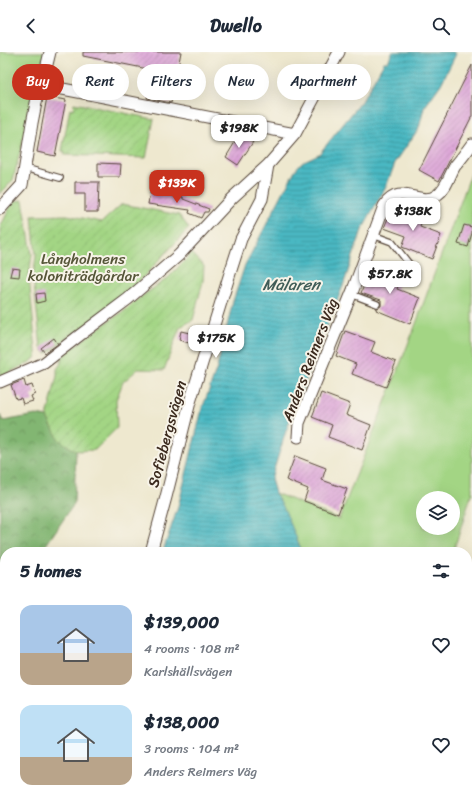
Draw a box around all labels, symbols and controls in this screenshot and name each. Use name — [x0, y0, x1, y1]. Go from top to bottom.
text: Dwello — [210, 10, 262, 42]
icon: back — [20, 15, 42, 37]
icon: search — [430, 15, 452, 37]
chip: Buy — [12, 64, 64, 100]
chip: Rent — [72, 64, 129, 100]
chip: Filters — [137, 64, 206, 100]
chip: New — [214, 64, 269, 100]
chip: Apartment — [277, 64, 371, 100]
pin: $198K — [211, 115, 267, 149]
text: $198K — [220, 116, 258, 139]
pin: $139K — [149, 170, 205, 204]
text: $139K — [158, 171, 196, 194]
pin: $138K — [385, 198, 441, 232]
text: $138K — [394, 199, 432, 222]
park label: Långholmens koloniträdgårdar — [28, 246, 139, 289]
pin: $57.8K — [357, 261, 423, 295]
text: $57.8K — [368, 262, 412, 285]
water label: Mälaren — [262, 270, 322, 299]
street label: Anders Reimers Väg — [274, 294, 346, 427]
pin: $175K — [188, 325, 244, 359]
text: $175K — [197, 326, 235, 349]
street label: Sofiebergsvägen — [140, 378, 194, 490]
map controls — [416, 491, 460, 535]
button: layers — [416, 491, 460, 535]
text: 5 homes — [20, 556, 81, 586]
icon: filters — [430, 560, 452, 582]
text: $139,000 — [144, 607, 219, 637]
icon: home — [52, 621, 100, 669]
icon: heart — [430, 634, 452, 656]
text: 4 rooms · 108 m² — [144, 637, 240, 660]
text: Karlshällsvägen — [144, 660, 232, 683]
text: $138,000 — [144, 707, 219, 737]
icon: home — [52, 721, 100, 769]
icon: heart — [430, 734, 452, 756]
text: 3 rooms · 104 m² — [144, 737, 239, 760]
text: Anders Reimers Väg — [144, 760, 257, 783]

